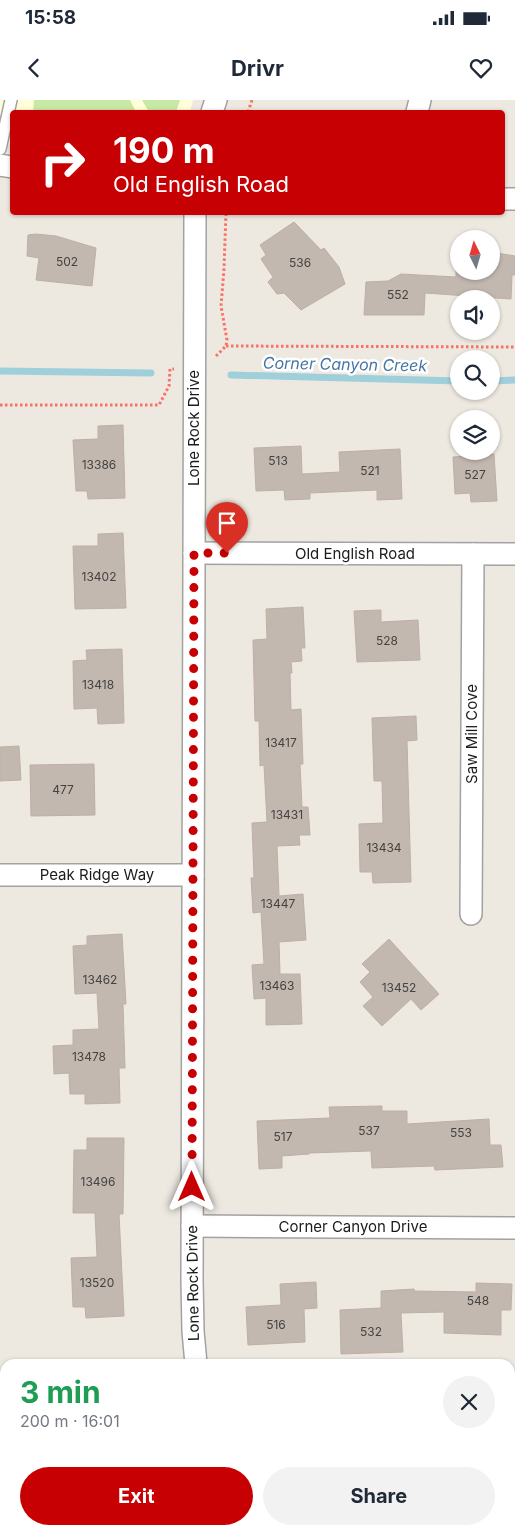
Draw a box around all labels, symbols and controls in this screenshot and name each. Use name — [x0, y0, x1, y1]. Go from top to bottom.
text: 15:58 — [25, 6, 76, 29]
icon: back — [20, 54, 48, 82]
icon: heart — [467, 54, 495, 82]
text: Drivr — [231, 55, 284, 81]
text: 190 m — [113, 129, 215, 171]
icon: right — [30, 130, 95, 195]
text: Old English Road — [113, 171, 289, 197]
north arrow — [450, 230, 500, 280]
map controls — [450, 230, 500, 460]
house number: 502 — [56, 254, 78, 269]
house number: 536 — [289, 255, 311, 270]
house number: 552 — [387, 287, 409, 302]
button: sound — [450, 290, 500, 340]
button: search — [450, 350, 500, 400]
water label: Corner Canyon Creek — [263, 353, 428, 375]
street label: Lone Rock Drive — [184, 370, 203, 486]
button: layers — [450, 410, 500, 460]
house number: 513 — [268, 453, 288, 468]
house number: 13386 — [82, 457, 116, 472]
house number: 521 — [360, 463, 380, 478]
house number: 527 — [464, 467, 486, 482]
pin — [206, 502, 248, 553]
icon: arrive — [213, 509, 241, 537]
street label: Old English Road — [295, 544, 415, 563]
house number: 13402 — [82, 569, 116, 584]
house number: 528 — [376, 633, 398, 648]
house number: 13418 — [82, 677, 114, 692]
street label: Saw Mill Cove — [462, 684, 481, 784]
house number: 13417 — [265, 735, 297, 750]
house number: 477 — [52, 782, 74, 797]
house number: 13431 — [271, 807, 303, 822]
house number: 13434 — [366, 840, 402, 855]
street label: Peak Ridge Way — [40, 865, 155, 884]
house number: 13447 — [261, 896, 296, 911]
house number: 13462 — [83, 972, 117, 987]
house number: 13463 — [260, 978, 294, 993]
house number: 13452 — [382, 980, 416, 995]
house number: 13478 — [72, 1049, 106, 1064]
house number: 537 — [358, 1123, 380, 1138]
house number: 553 — [450, 1125, 472, 1140]
house number: 517 — [274, 1129, 293, 1144]
position arrow — [165, 1160, 217, 1212]
house number: 13496 — [81, 1174, 115, 1189]
street label: Corner Canyon Drive — [279, 1217, 427, 1236]
street label: Lone Rock Drive — [182, 1225, 203, 1341]
house number: 13520 — [80, 1275, 114, 1290]
house number: 548 — [467, 1293, 489, 1308]
house number: 516 — [266, 1317, 286, 1332]
house number: 532 — [360, 1324, 382, 1339]
text: 3 min — [20, 1374, 101, 1410]
button: close — [443, 1376, 495, 1428]
text: 200 m · 16:01 — [20, 1411, 120, 1431]
button: Exit — [20, 1467, 253, 1525]
button: Share — [263, 1467, 495, 1525]

